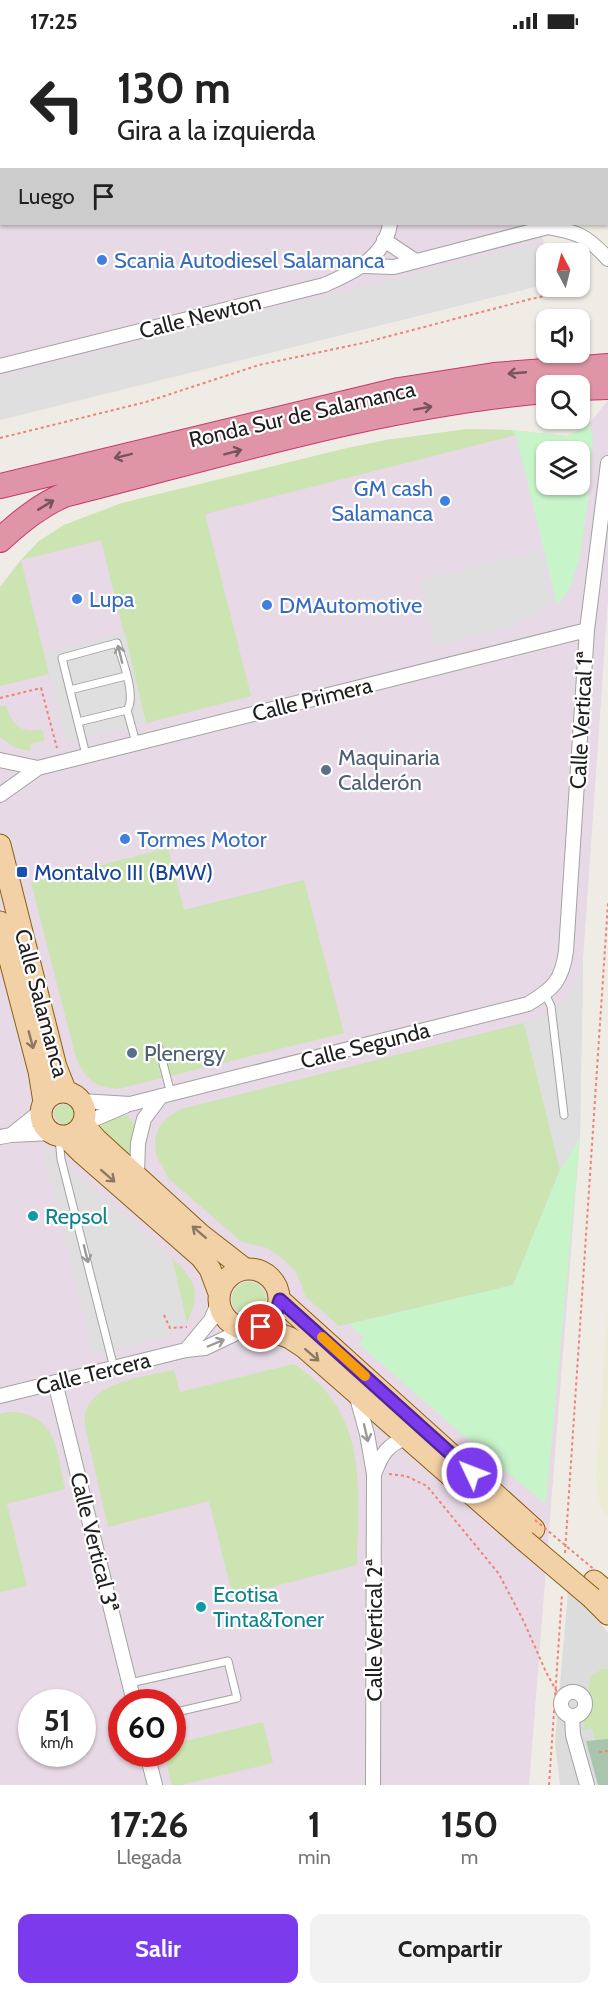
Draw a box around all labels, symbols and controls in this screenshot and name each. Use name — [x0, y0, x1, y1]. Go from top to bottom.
text: 17:25 — [30, 8, 78, 35]
text: 130 m — [117, 62, 231, 114]
icon: left — [18, 66, 96, 144]
text: Gira a la izquierda — [117, 114, 316, 147]
icon: arrive — [87, 180, 120, 213]
text: Luego — [18, 183, 75, 210]
north arrow — [536, 243, 590, 297]
map controls — [536, 243, 590, 495]
place label: Scania Autodiesel Salamanca — [114, 247, 385, 274]
marker: Scania Autodiesel Salamanca — [95, 253, 109, 267]
street label: Calle Newton — [136, 288, 264, 345]
button: sound — [536, 309, 590, 363]
one-way arrow — [507, 368, 527, 379]
street label: Ronda Sur de Salamanca — [186, 375, 418, 454]
button: search — [536, 375, 590, 429]
one-way arrow — [413, 402, 432, 413]
button: layers — [536, 441, 590, 495]
one-way arrow — [223, 446, 242, 457]
one-way arrow — [114, 451, 133, 463]
place label: GM cash Salamanca — [331, 475, 433, 527]
marker: GM cash Salamanca — [438, 494, 452, 508]
one-way arrow — [37, 498, 54, 510]
place label: Lupa — [89, 586, 135, 613]
marker: Lupa — [70, 592, 84, 606]
place label: DMAutomotive — [279, 592, 422, 619]
marker: DMAutomotive — [260, 598, 274, 612]
one-way arrow — [114, 645, 126, 664]
street label: Calle Vertical 1ª — [564, 650, 599, 790]
street label: Calle Primera — [249, 671, 375, 727]
place label: Maquinaria Calderón — [338, 744, 440, 796]
marker: Maquinaria Calderón — [319, 763, 333, 777]
place label: Tormes Motor — [137, 826, 267, 853]
marker: Tormes Motor — [118, 832, 132, 846]
place label: Montalvo III (BMW) — [34, 859, 213, 886]
marker: Montalvo III (BMW) — [15, 865, 29, 879]
street label: Calle Salamanca — [9, 926, 74, 1081]
street label: Calle Segunda — [298, 1016, 433, 1075]
one-way arrow — [25, 1030, 37, 1049]
place label: Plenergy — [144, 1040, 225, 1067]
marker: Plenergy — [125, 1046, 139, 1060]
one-way arrow — [100, 1169, 115, 1183]
place label: Repsol — [45, 1203, 109, 1230]
marker: Repsol — [26, 1209, 40, 1223]
one-way arrow — [192, 1225, 207, 1239]
one-way arrow — [81, 1244, 93, 1263]
pin — [235, 1301, 286, 1352]
icon: arrive — [244, 1310, 277, 1343]
one-way arrow — [207, 1337, 225, 1348]
street label: Calle Tercera — [33, 1346, 154, 1401]
one-way arrow — [304, 1348, 320, 1361]
one-way arrow — [361, 1423, 373, 1442]
position arrow — [440, 1441, 504, 1505]
street label: Calle Vertical 3ª — [64, 1469, 125, 1615]
street label: Calle Vertical 2ª — [361, 1559, 388, 1701]
place label: Ecotisa Tinta&Toner — [213, 1581, 324, 1633]
marker: Ecotisa Tinta&Toner — [194, 1600, 208, 1614]
speed limit sign: 60 — [108, 1689, 186, 1767]
text: 51 — [43, 1702, 71, 1739]
text: km/h — [41, 1734, 73, 1752]
text: 17:26 — [110, 1802, 188, 1846]
text: 1 — [308, 1802, 321, 1846]
text: 150 — [440, 1802, 498, 1846]
text: Llegada — [116, 1845, 182, 1869]
text: min — [298, 1845, 331, 1869]
text: m — [461, 1845, 478, 1869]
button: Salir — [18, 1914, 298, 1983]
button: Compartir — [310, 1914, 590, 1983]

